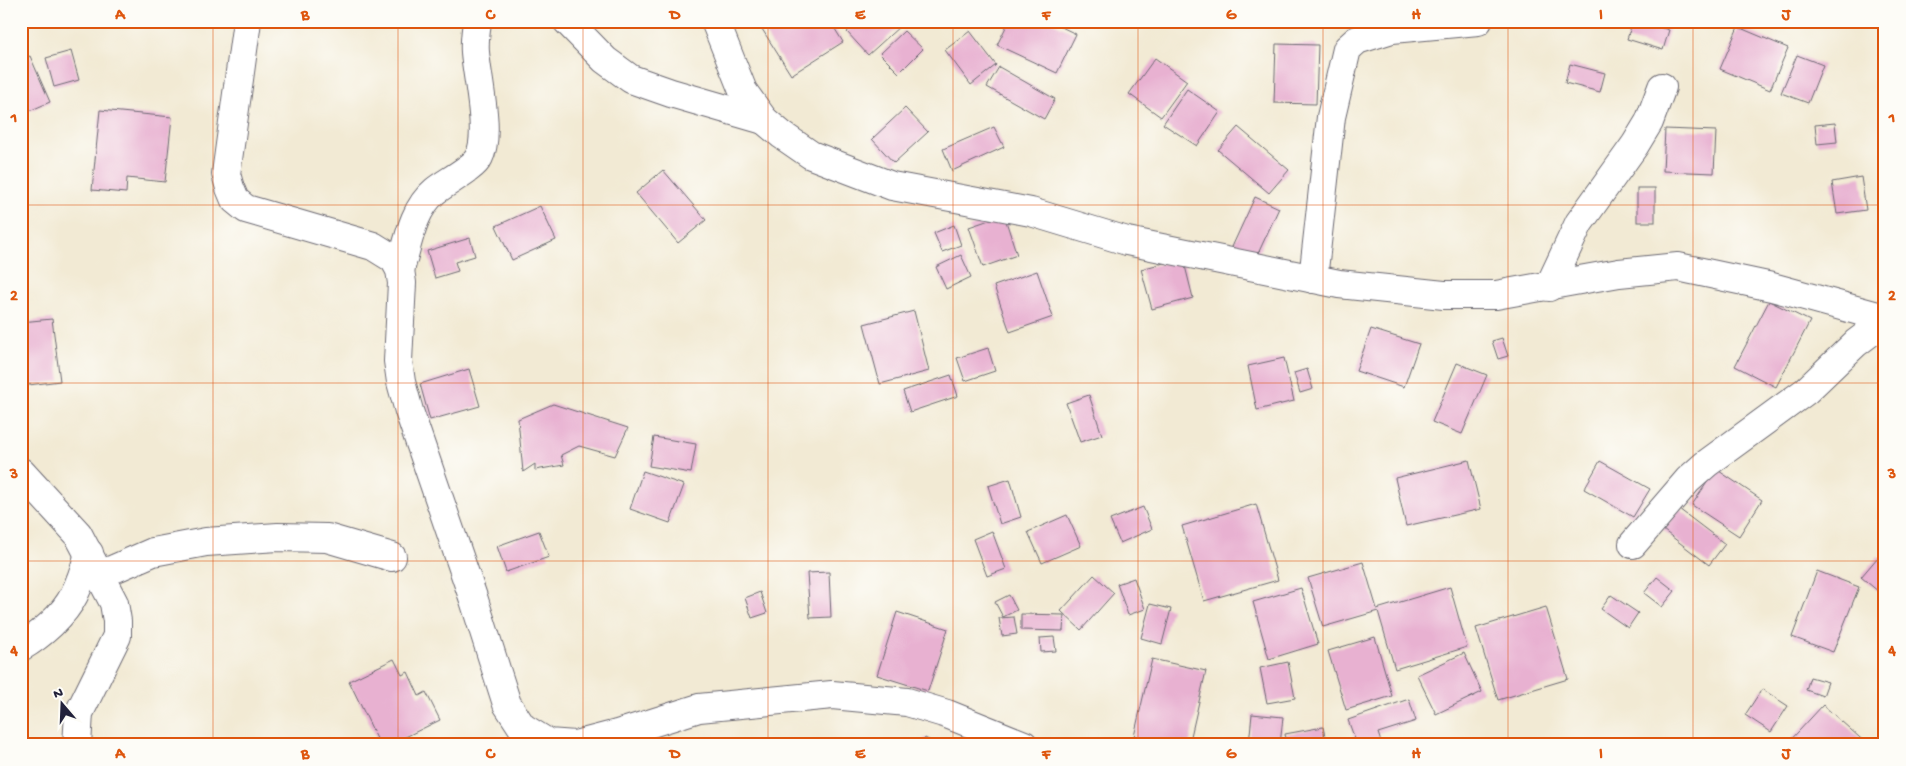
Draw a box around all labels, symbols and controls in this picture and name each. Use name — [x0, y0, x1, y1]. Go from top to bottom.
text: A — [114, 7, 126, 26]
text: B — [300, 7, 310, 26]
text: C — [485, 7, 496, 26]
text: D — [668, 7, 681, 26]
text: E — [855, 7, 866, 26]
text: F — [1041, 7, 1052, 26]
text: G — [1226, 7, 1237, 26]
text: H — [1411, 7, 1421, 26]
text: I — [1599, 7, 1603, 26]
text: J — [1781, 7, 1792, 26]
text: 1 — [10, 110, 17, 129]
text: 1 — [1888, 110, 1895, 129]
text: 2 — [10, 288, 18, 307]
text: 2 — [1888, 288, 1896, 307]
text: 3 — [9, 466, 18, 485]
text: 3 — [1887, 466, 1896, 485]
text: 4 — [9, 643, 18, 662]
text: 4 — [1887, 643, 1896, 662]
north arrow — [38, 678, 88, 728]
text: N — [51, 685, 66, 704]
text: A — [114, 746, 126, 765]
text: B — [300, 746, 310, 765]
text: C — [485, 746, 496, 765]
text: D — [668, 746, 681, 765]
text: E — [855, 746, 866, 765]
text: F — [1041, 746, 1052, 765]
text: G — [1226, 746, 1237, 765]
text: H — [1411, 746, 1421, 765]
text: I — [1599, 746, 1603, 765]
text: J — [1781, 746, 1792, 765]

